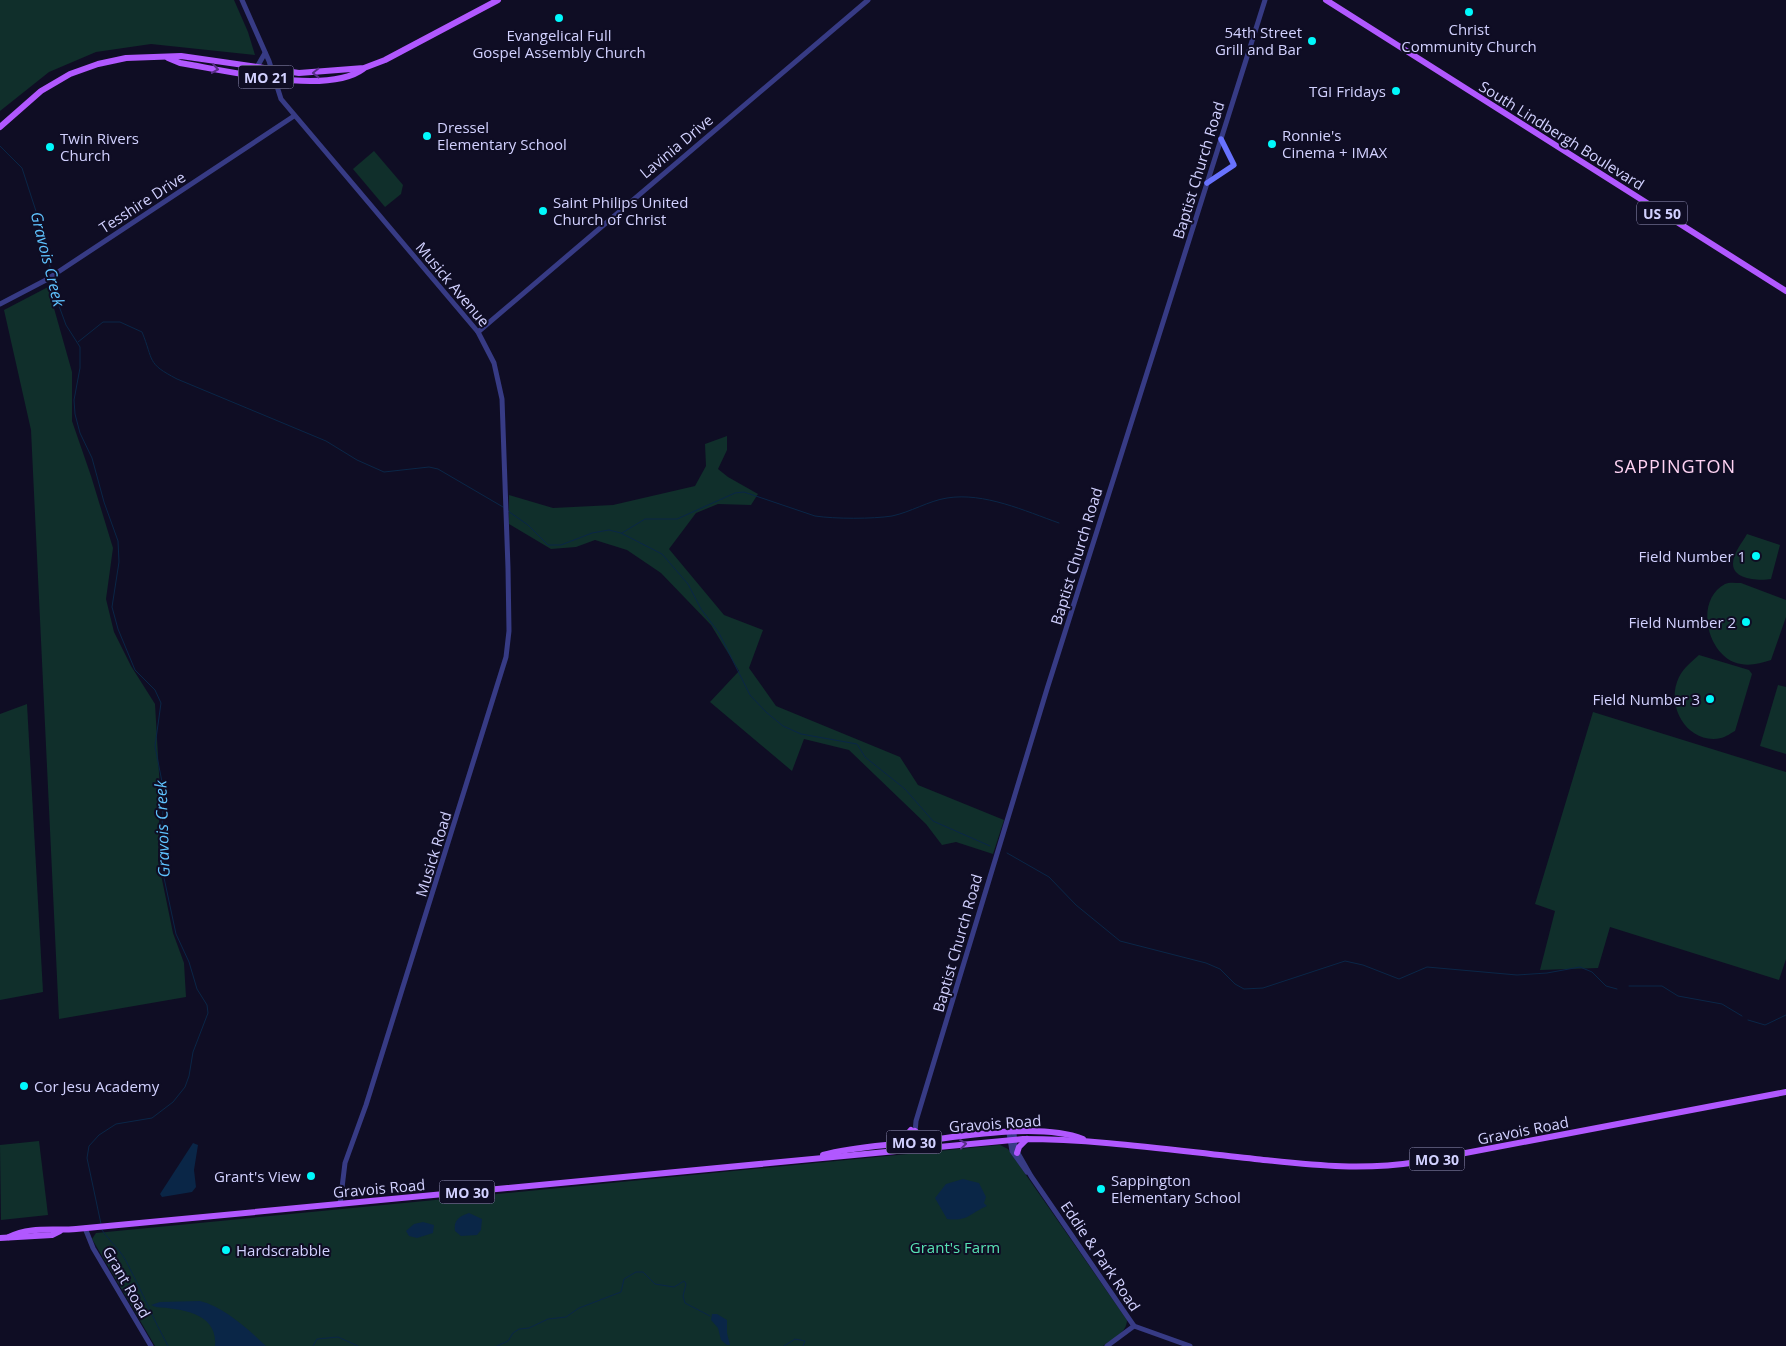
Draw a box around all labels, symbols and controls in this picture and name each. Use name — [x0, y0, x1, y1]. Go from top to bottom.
marker: Christ Community Church — [1463, 6, 1475, 18]
marker: Evangelical Full Gospel Assembly Church — [553, 12, 565, 24]
place label: Christ Community Church — [1401, 19, 1537, 56]
place label: 54th Street Grill and Bar — [1215, 22, 1302, 59]
place label: Evangelical Full Gospel Assembly Church — [472, 25, 646, 62]
marker: 54th Street Grill and Bar — [1306, 35, 1318, 47]
one-way arrow — [210, 63, 219, 73]
road number: MO 21 — [238, 66, 294, 88]
one-way arrow — [311, 68, 319, 78]
street label: South Lindbergh Boulevard — [1476, 76, 1648, 194]
place label: TGI Fridays — [1309, 81, 1386, 101]
marker: TGI Fridays — [1390, 85, 1402, 97]
street label: Baptist Church Road — [1168, 99, 1228, 241]
street label: Lavinia Drive — [635, 110, 717, 182]
place label: Dressel Elementary School — [437, 117, 567, 154]
place label: Ronnie's Cinema + IMAX — [1282, 125, 1388, 162]
place label: Twin Rivers Church — [60, 128, 139, 165]
marker: Dressel Elementary School — [421, 130, 433, 142]
marker: Ronnie's Cinema + IMAX — [1266, 138, 1278, 150]
marker: Twin Rivers Church — [44, 141, 56, 153]
street label: Tesshire Drive — [95, 167, 189, 237]
place label: Saint Philips United Church of Christ — [553, 192, 688, 229]
road number: US 50 — [1637, 202, 1687, 224]
marker: Saint Philips United Church of Christ — [537, 205, 549, 217]
water label: Gravois Creek — [26, 209, 71, 310]
street label: Musick Avenue — [412, 237, 494, 331]
district label: SAPPINGTON — [1614, 454, 1736, 478]
street label: Baptist Church Road — [1046, 485, 1106, 627]
place label: Field Number 1 — [1639, 546, 1746, 566]
marker: Field Number 1 — [1750, 550, 1762, 562]
place label: Field Number 2 — [1629, 612, 1736, 632]
marker: Field Number 2 — [1740, 616, 1752, 628]
place label: Field Number 3 — [1593, 689, 1700, 709]
marker: Field Number 3 — [1704, 693, 1716, 705]
water label: Gravois Creek — [149, 779, 175, 878]
street label: Musick Road — [411, 809, 455, 899]
street label: Baptist Church Road — [928, 872, 986, 1014]
place label: Cor Jesu Academy — [34, 1076, 160, 1096]
marker: Cor Jesu Academy — [18, 1080, 30, 1092]
street label: Gravois Road — [948, 1110, 1042, 1136]
street label: Gravois Road — [1476, 1111, 1570, 1149]
road number: MO 30 — [886, 1130, 942, 1154]
one-way arrow — [959, 1139, 967, 1150]
road number: MO 30 — [1410, 1148, 1464, 1170]
place label: Grant's View — [214, 1166, 301, 1186]
marker: Grant's View — [305, 1170, 317, 1182]
place label: Sappington Elementary School — [1111, 1170, 1241, 1207]
street label: Gravois Road — [332, 1174, 426, 1202]
road number: MO 30 — [440, 1180, 494, 1204]
marker: Sappington Elementary School — [1095, 1183, 1107, 1195]
street label: Eddie & Park Road — [1057, 1197, 1145, 1315]
park label: Grant's Farm — [910, 1237, 1000, 1257]
place label: Hardscrabble — [236, 1240, 330, 1260]
street label: Grant Road — [98, 1243, 156, 1321]
marker: Hardscrabble — [220, 1244, 232, 1256]

